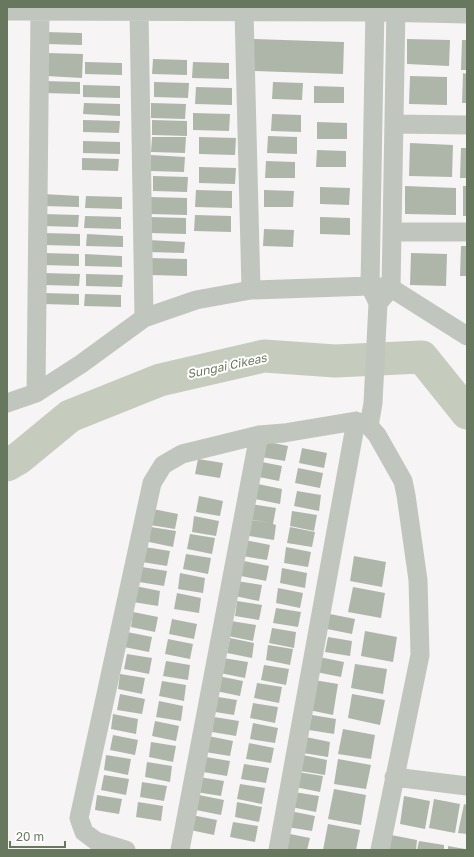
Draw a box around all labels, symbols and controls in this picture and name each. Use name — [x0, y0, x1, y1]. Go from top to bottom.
water label: Sungai Cikeas — [186, 350, 269, 381]
scale bar — [10, 823, 65, 849]
text: 20 m — [16, 829, 44, 844]

